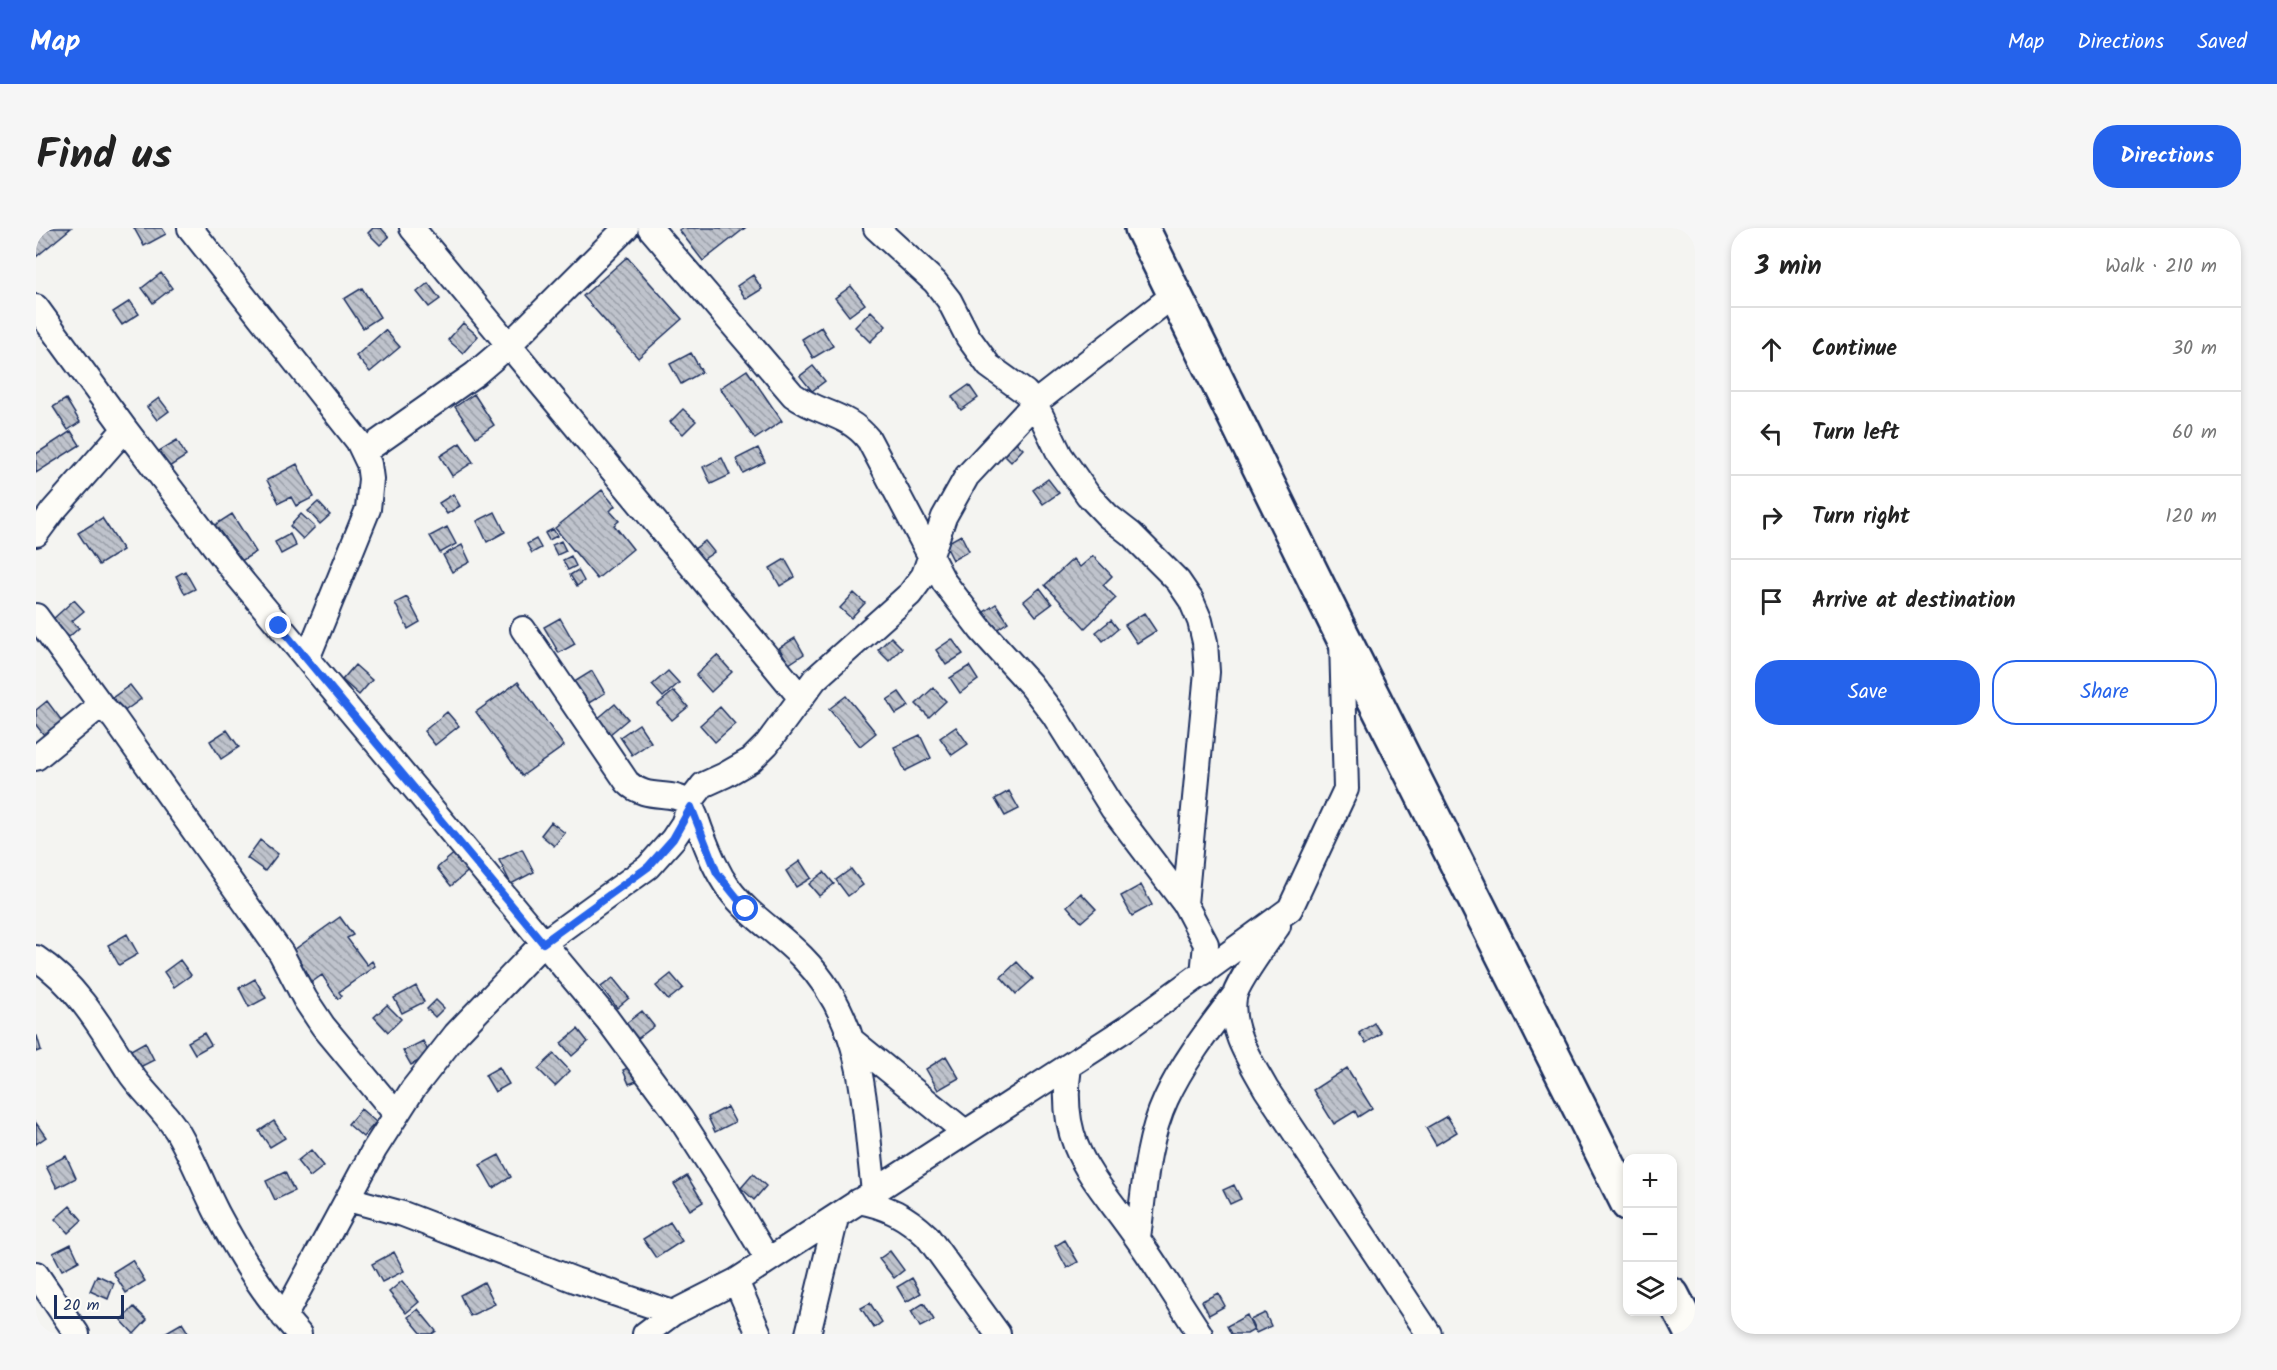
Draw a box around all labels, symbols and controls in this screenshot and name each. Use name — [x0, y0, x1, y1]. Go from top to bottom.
text: Map — [30, 20, 81, 65]
text: Map — [2008, 26, 2044, 59]
text: Directions — [2077, 26, 2164, 59]
text: Saved — [2197, 26, 2247, 59]
text: Find us — [36, 123, 172, 190]
button: Directions — [2093, 125, 2241, 188]
text: 3 min — [1755, 246, 1822, 288]
text: Walk · 210 m — [2105, 251, 2217, 283]
text: Continue — [1812, 332, 1897, 367]
icon: ahead — [1755, 333, 1788, 366]
text: 30 m — [2172, 333, 2217, 365]
text: Turn left — [1812, 416, 1899, 451]
icon: left — [1755, 417, 1788, 450]
text: 60 m — [2172, 417, 2217, 449]
text: Turn right — [1812, 500, 1910, 535]
icon: right — [1755, 501, 1788, 534]
text: 120 m — [2165, 501, 2217, 533]
text: Arrive at destination — [1812, 584, 2015, 619]
icon: arrive — [1755, 585, 1788, 618]
route end — [265, 612, 291, 638]
button: Save — [1755, 660, 1980, 725]
button: Share — [1992, 660, 2217, 725]
route start — [732, 895, 758, 921]
map controls — [1623, 1154, 1677, 1316]
button: + — [1623, 1154, 1677, 1208]
button: − — [1623, 1208, 1677, 1262]
button: layers — [1623, 1262, 1677, 1316]
scale bar — [54, 1292, 124, 1320]
text: 20 m — [63, 1293, 99, 1318]

